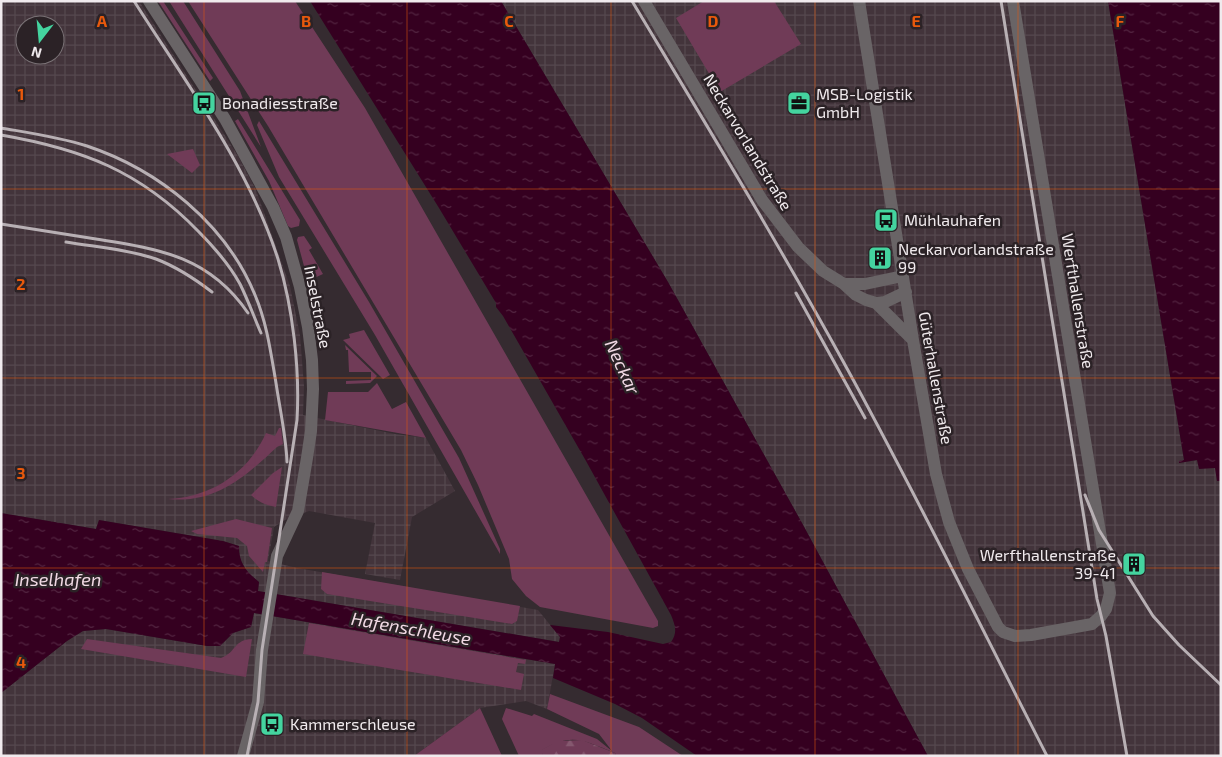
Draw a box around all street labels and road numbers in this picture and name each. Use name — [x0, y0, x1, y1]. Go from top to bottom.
street label: Neckarvorlandstraße — [700, 70, 797, 213]
street label: Werfthallenstraße — [1058, 232, 1099, 370]
street label: Inselstraße — [301, 264, 336, 350]
street label: Güterhallenstraße — [915, 310, 958, 446]

